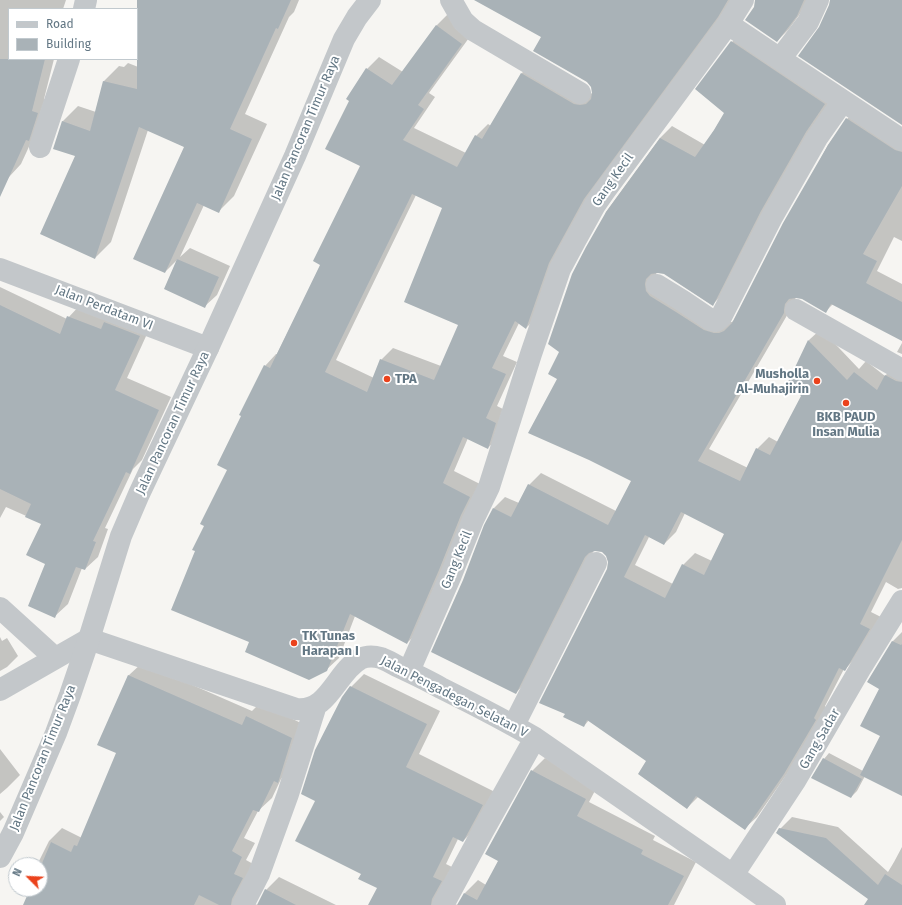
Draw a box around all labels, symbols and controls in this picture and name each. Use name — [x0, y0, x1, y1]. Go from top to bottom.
legend — [8, 8, 138, 60]
text: Road — [46, 17, 74, 31]
text: Building — [46, 37, 91, 51]
street label: Jalan Pancoran Timur Raya — [268, 53, 344, 203]
street label: Gang Kecil — [589, 150, 637, 210]
street label: Jalan Perdatam VI — [53, 282, 155, 334]
street label: Jalan Pancoran Timur Raya — [133, 349, 213, 497]
place label: Musholla Al-Muhajirin — [736, 366, 809, 397]
place label: TPA — [395, 371, 417, 387]
marker: TPA — [382, 374, 392, 384]
marker: Musholla Al-Muhajirin — [812, 376, 822, 386]
marker: BKB PAUD Insan Mulia — [841, 398, 851, 408]
place label: BKB PAUD Insan Mulia — [812, 409, 880, 440]
street label: Gang Kecil — [438, 529, 476, 591]
place label: TK Tunas Harapan I — [302, 628, 359, 659]
marker: TK Tunas Harapan I — [289, 638, 299, 648]
street label: Jalan Pengadegan Selatan V — [378, 653, 530, 741]
street label: Jalan Pancoran Timur Raya — [7, 683, 79, 833]
street label: Gang Sadar — [796, 706, 844, 772]
north arrow — [8, 857, 48, 897]
text: N — [10, 866, 25, 878]

